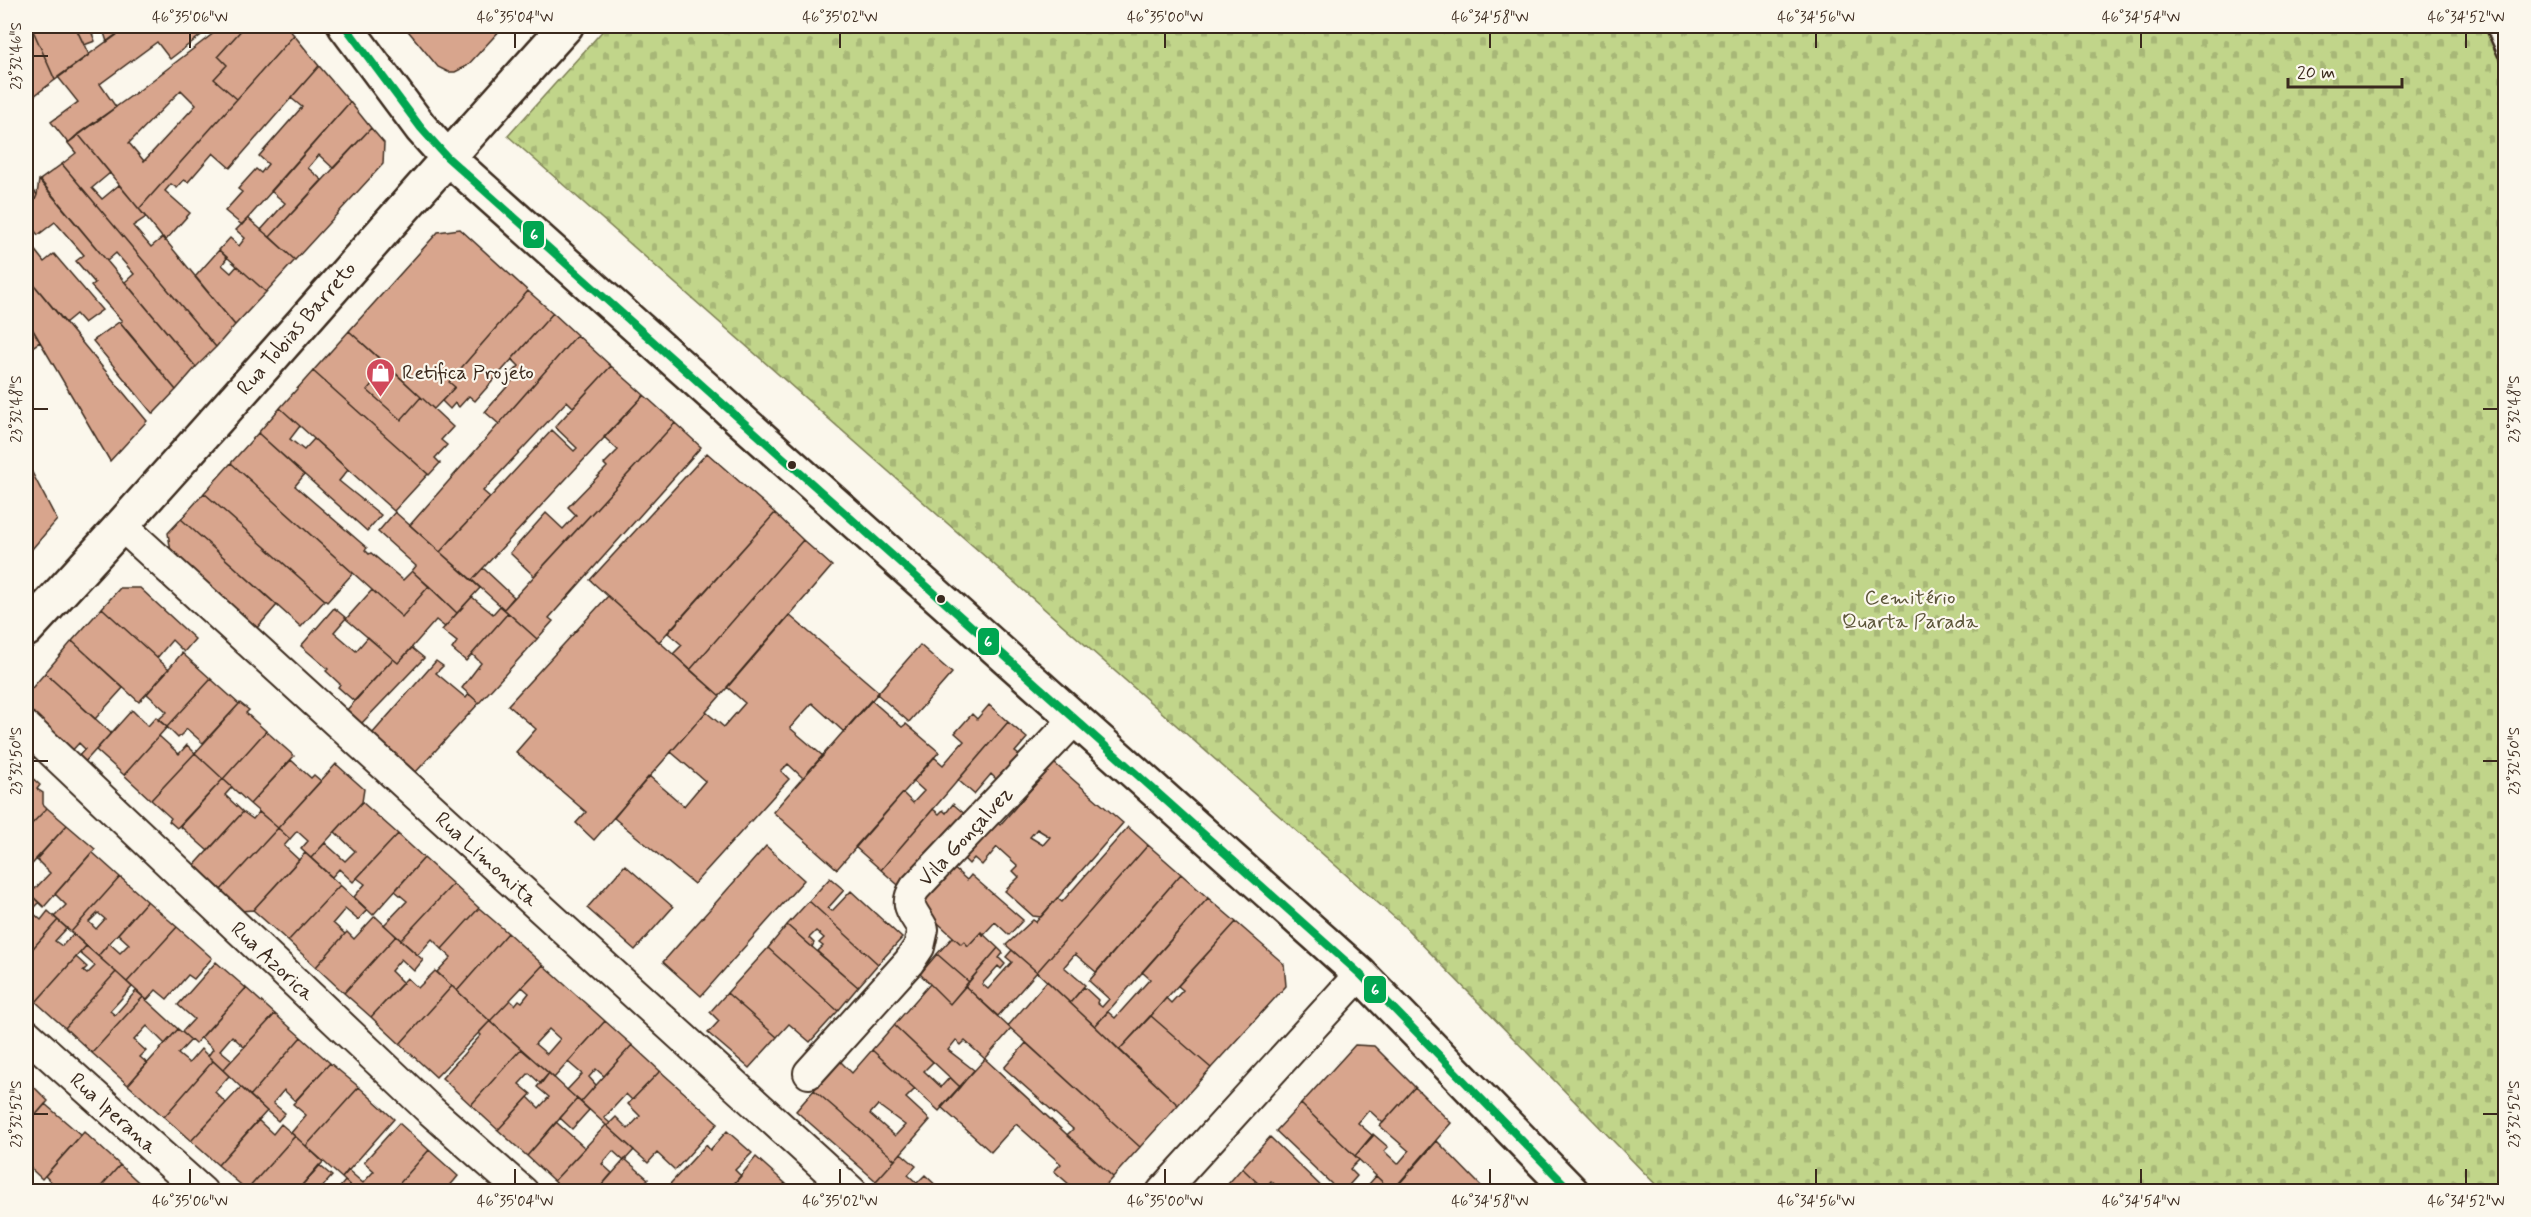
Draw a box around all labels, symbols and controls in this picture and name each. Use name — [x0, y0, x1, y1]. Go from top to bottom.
text: 46°35'06"W — [152, 8, 228, 28]
text: 46°35'04"W — [477, 8, 553, 28]
text: 46°35'02"W — [802, 8, 878, 28]
text: 46°35'00"W — [1127, 8, 1203, 28]
text: 46°34'58"W — [1451, 8, 1529, 28]
text: 46°34'56"W — [1777, 8, 1855, 28]
text: 46°34'54"W — [2102, 8, 2180, 28]
text: 46°34'52"W — [2427, 8, 2505, 28]
text: 23°32'46"S — [7, 22, 27, 90]
scale bar — [2288, 51, 2402, 89]
text: 20 m — [2297, 61, 2335, 85]
line badge: 6 — [522, 220, 545, 249]
text: 6 — [530, 225, 538, 246]
street label: Rua Tobias Barreto — [231, 256, 363, 402]
shop icon: Retifica Projeto — [365, 356, 397, 398]
place label: Retifica Projeto — [402, 359, 534, 387]
text: 23°32'48"S — [7, 375, 27, 443]
text: 23°32'48"S — [2505, 375, 2525, 443]
unlabelled marker — [786, 459, 798, 471]
park label: Cemitério Quarta Parada — [1842, 584, 1979, 636]
unlabelled marker — [935, 593, 947, 605]
line badge: 6 — [977, 627, 1000, 656]
text: 6 — [984, 632, 992, 653]
text: 23°32'50"S — [7, 727, 27, 795]
text: 23°32'50"S — [2505, 727, 2525, 795]
street label: Vila Gonçalvez — [912, 780, 1020, 893]
street label: Rua Limonita — [429, 806, 544, 914]
street label: Rua Azorica — [224, 916, 321, 1008]
line badge: 6 — [1363, 975, 1387, 1004]
text: 6 — [1371, 980, 1379, 1001]
street label: Rua Iperana — [63, 1067, 164, 1161]
text: 23°32'52"S — [7, 1080, 27, 1148]
text: 23°32'52"S — [2505, 1080, 2525, 1148]
text: 46°35'06"W — [152, 1192, 228, 1212]
text: 46°35'04"W — [477, 1192, 553, 1212]
text: 46°35'02"W — [802, 1192, 878, 1212]
text: 46°35'00"W — [1127, 1192, 1203, 1212]
text: 46°34'58"W — [1451, 1192, 1529, 1212]
text: 46°34'56"W — [1777, 1192, 1855, 1212]
text: 46°34'54"W — [2102, 1192, 2180, 1212]
text: 46°34'52"W — [2427, 1192, 2505, 1212]

